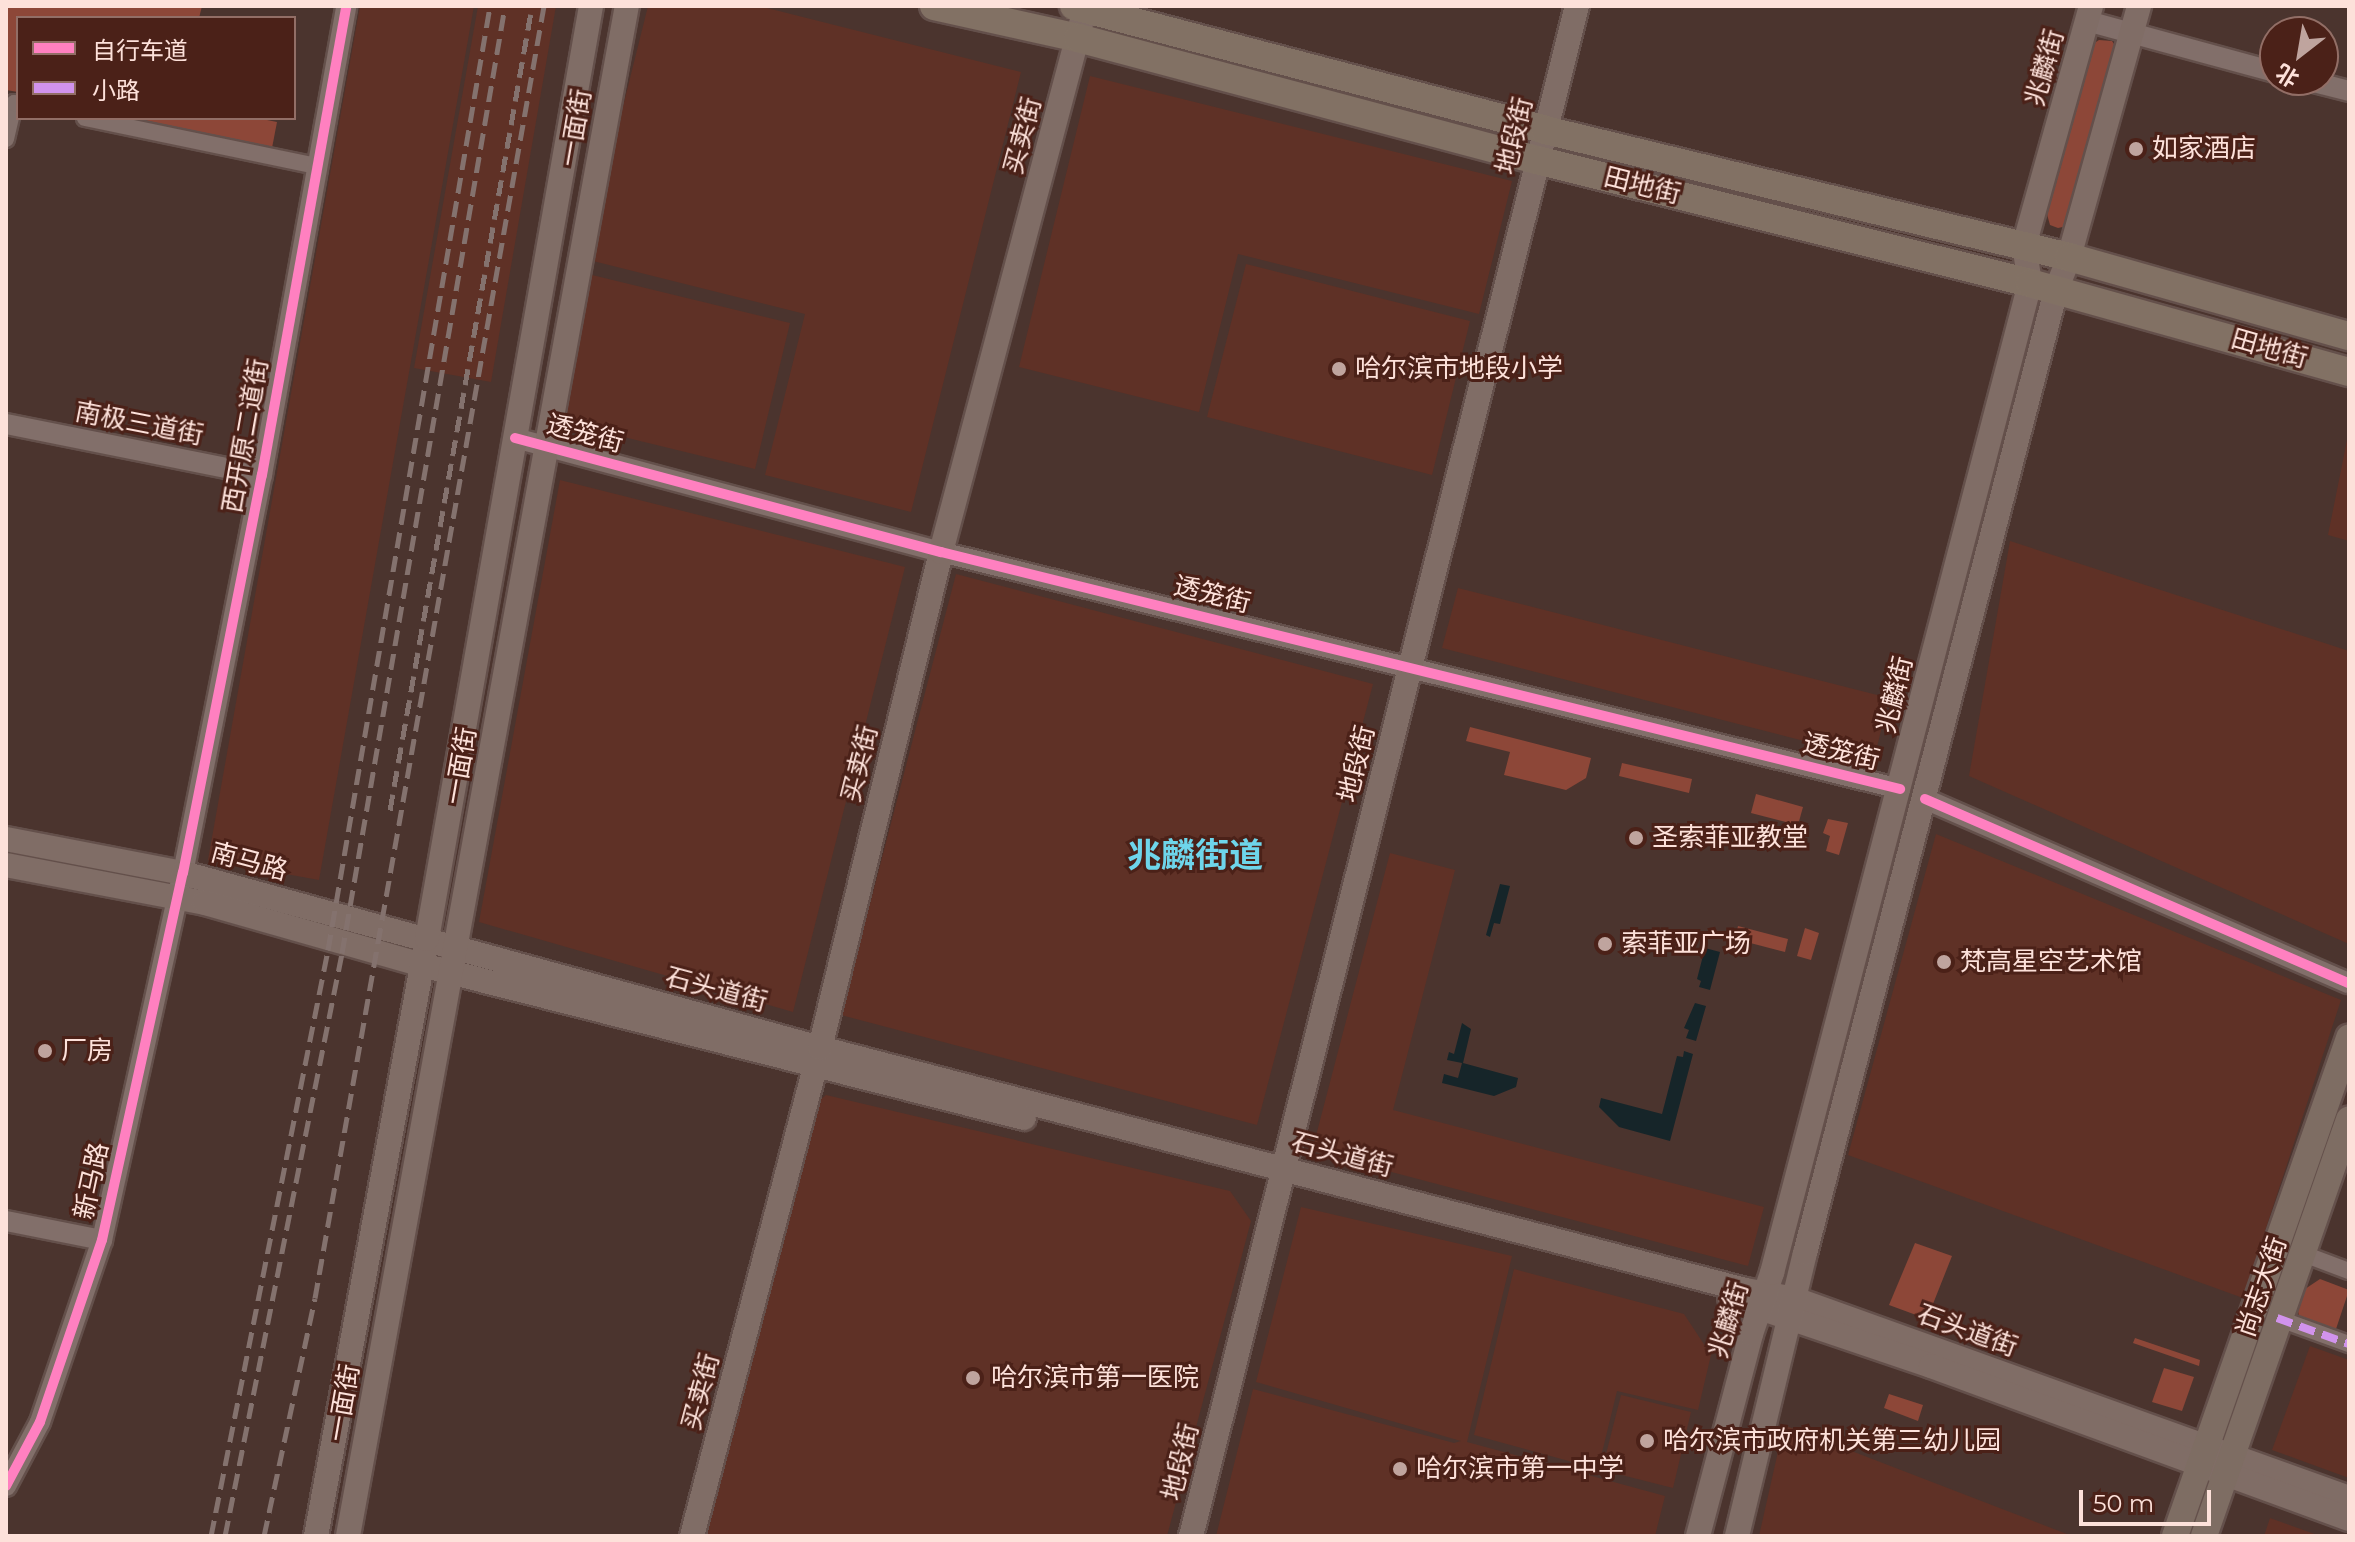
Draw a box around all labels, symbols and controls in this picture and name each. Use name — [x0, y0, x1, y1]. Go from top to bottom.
legend — [16, 16, 296, 120]
north arrow — [2259, 16, 2339, 96]
street label: 兆麟街 — [2019, 26, 2071, 110]
text: 自行车道 — [92, 36, 188, 65]
text: 北 — [2271, 58, 2304, 93]
text: 小路 — [92, 76, 140, 105]
street label: 一面街 — [554, 87, 598, 169]
street label: 买卖街 — [998, 94, 1048, 178]
street label: 地段街 — [1490, 94, 1540, 178]
place label: 如家酒店 — [2152, 133, 2256, 165]
marker: 如家酒店 — [2127, 140, 2145, 158]
street label: 田地街 — [1600, 161, 1684, 211]
street label: 田地街 — [2227, 323, 2311, 375]
place label: 哈尔滨市地段小学 — [1355, 353, 1563, 385]
street label: 西开原二道街 — [217, 356, 275, 516]
marker: 哈尔滨市地段小学 — [1330, 360, 1348, 378]
street label: 南极三道街 — [72, 396, 206, 452]
street label: 透笼街 — [543, 409, 627, 459]
street label: 透笼街 — [1170, 570, 1254, 620]
street label: 兆麟街 — [1870, 653, 1920, 737]
street label: 买卖街 — [835, 722, 885, 806]
street label: 地段街 — [1332, 722, 1382, 806]
street label: 一面街 — [439, 725, 483, 807]
street label: 透笼街 — [1799, 727, 1883, 777]
place label: 圣索菲亚教堂 — [1652, 822, 1808, 854]
marker: 圣索菲亚教堂 — [1627, 829, 1645, 847]
district label: 兆麟街道 — [1127, 836, 1263, 876]
street label: 南马路 — [207, 837, 291, 887]
place label: 索菲亚广场 — [1621, 928, 1751, 960]
marker: 索菲亚广场 — [1596, 935, 1614, 953]
place label: 梵高星空艺术馆 — [1960, 946, 2142, 978]
marker: 梵高星空艺术馆 — [1935, 953, 1953, 971]
street label: 石头道街 — [662, 961, 770, 1019]
place label: 厂房 — [61, 1035, 113, 1067]
marker: 厂房 — [36, 1042, 54, 1060]
street label: 石头道街 — [1288, 1126, 1396, 1184]
street label: 新马路 — [69, 1140, 115, 1222]
street label: 尚志大街 — [2230, 1233, 2294, 1341]
street label: 兆麟街 — [1703, 1278, 1755, 1362]
street label: 石头道街 — [1913, 1299, 2021, 1363]
street label: 买卖街 — [676, 1350, 726, 1434]
street label: 一面街 — [322, 1362, 366, 1444]
place label: 哈尔滨市第一医院 — [991, 1362, 1199, 1394]
marker: 哈尔滨市第一医院 — [962, 1367, 984, 1389]
street label: 地段街 — [1156, 1420, 1206, 1504]
place label: 哈尔滨市政府机关第三幼儿园 — [1663, 1425, 2001, 1457]
marker: 哈尔滨市政府机关第三幼儿园 — [1638, 1432, 1656, 1450]
place label: 哈尔滨市第一中学 — [1416, 1453, 1624, 1485]
marker: 哈尔滨市第一中学 — [1391, 1460, 1409, 1478]
scale bar — [2083, 1474, 2215, 1524]
text: 50 m — [2093, 1489, 2154, 1518]

